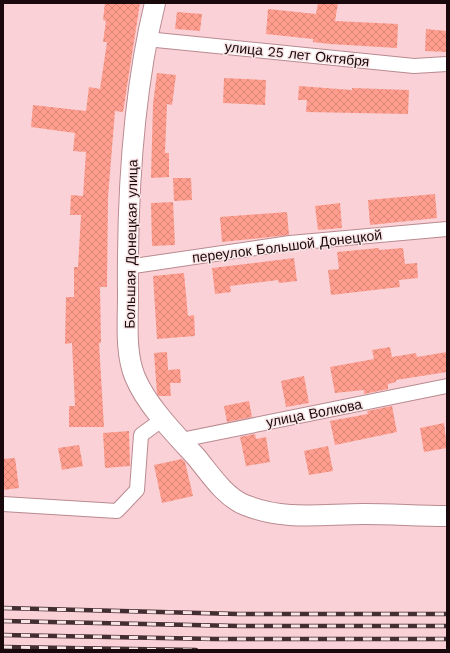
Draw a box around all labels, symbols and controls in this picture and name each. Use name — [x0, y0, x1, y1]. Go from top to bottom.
street label: улица 25 лет Октября — [224, 38, 370, 70]
street label: Большая Донецкая улица — [122, 159, 140, 329]
street label: переулок Большой Донецкой — [191, 226, 383, 266]
street label: улица Волкова — [265, 396, 364, 430]

